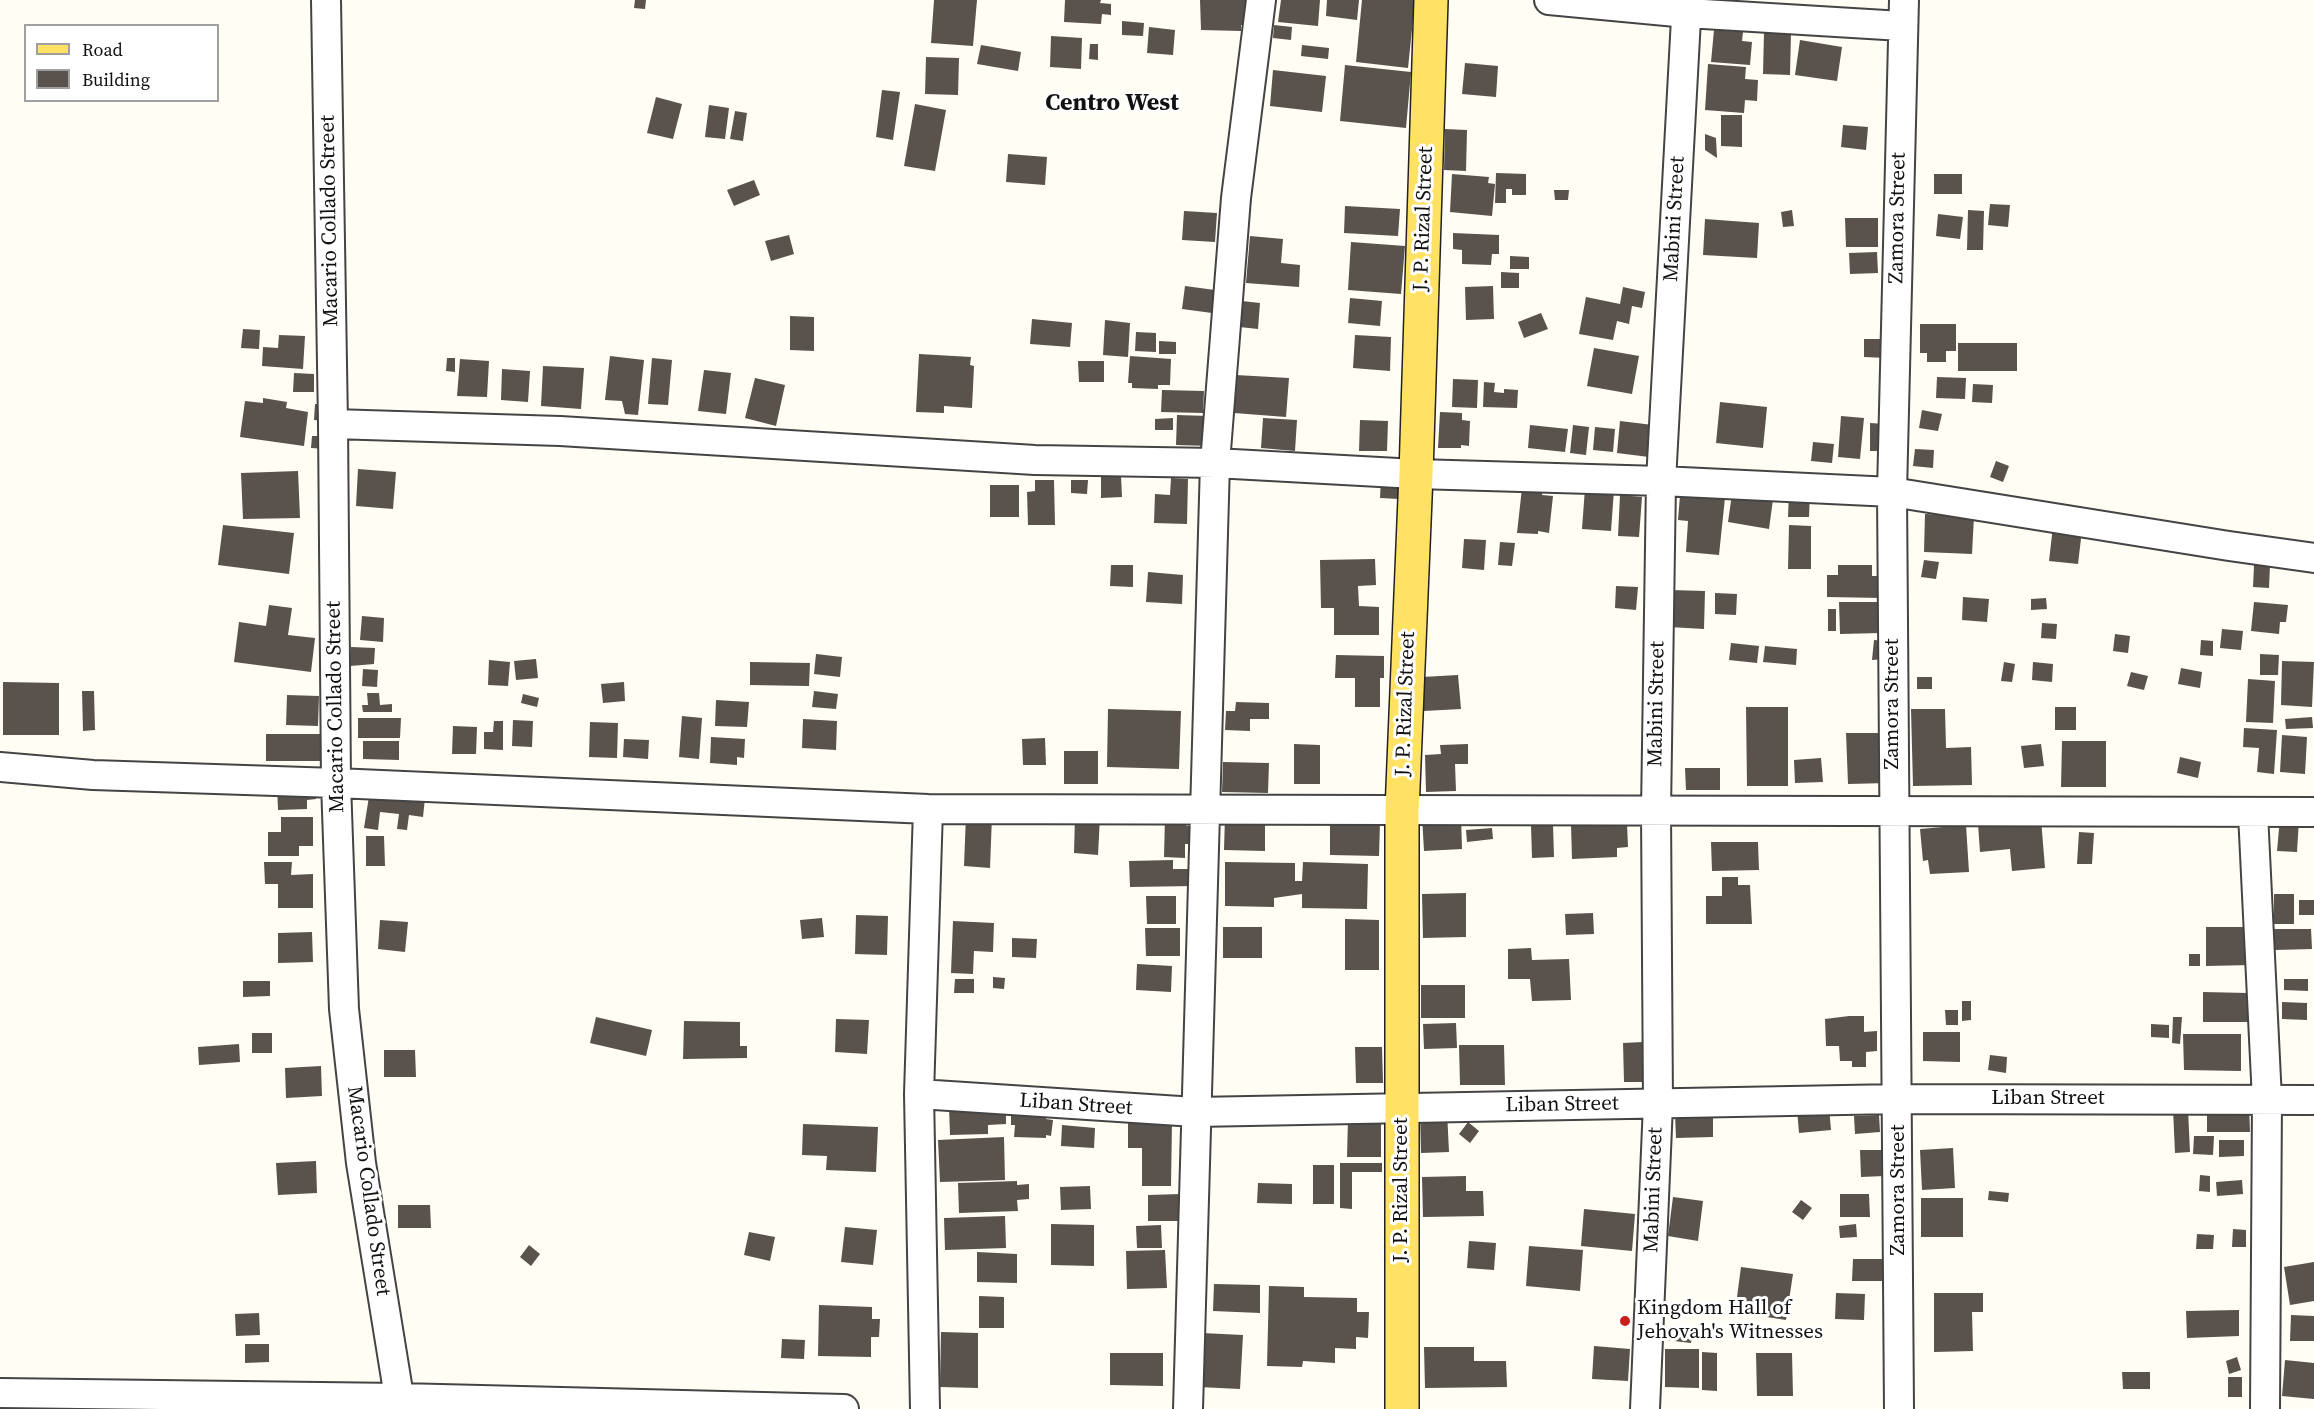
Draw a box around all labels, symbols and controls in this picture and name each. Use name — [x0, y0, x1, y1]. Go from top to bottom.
legend — [24, 24, 219, 102]
text: Road — [82, 37, 123, 62]
text: Building — [82, 67, 150, 92]
district label: Centro West — [1045, 90, 1179, 118]
street label: Macario Collado Street — [316, 115, 344, 327]
street label: J. P. Rizal Street — [1409, 146, 1439, 292]
street label: Zamora Street — [1884, 152, 1912, 284]
street label: Mabini Street — [1659, 156, 1691, 282]
street label: Macario Collado Street — [322, 601, 350, 813]
street label: J. P. Rizal Street — [1391, 631, 1421, 777]
street label: Zamora Street — [1880, 638, 1906, 770]
street label: Mabini Street — [1643, 641, 1671, 767]
street label: Macario Collado Street — [341, 1084, 395, 1298]
street label: Liban Street — [1991, 1086, 2105, 1112]
street label: Liban Street — [1019, 1088, 1133, 1122]
street label: Liban Street — [1505, 1091, 1619, 1119]
street label: J. P. Rizal Street — [1389, 1117, 1415, 1263]
street label: Zamora Street — [1886, 1124, 1912, 1256]
street label: Mabini Street — [1639, 1127, 1669, 1253]
place label: Kingdom Hall of Jehovah's Witnesses — [1637, 1296, 1823, 1346]
marker: Kingdom Hall of Jehovah's Witnesses — [1618, 1314, 1632, 1328]

